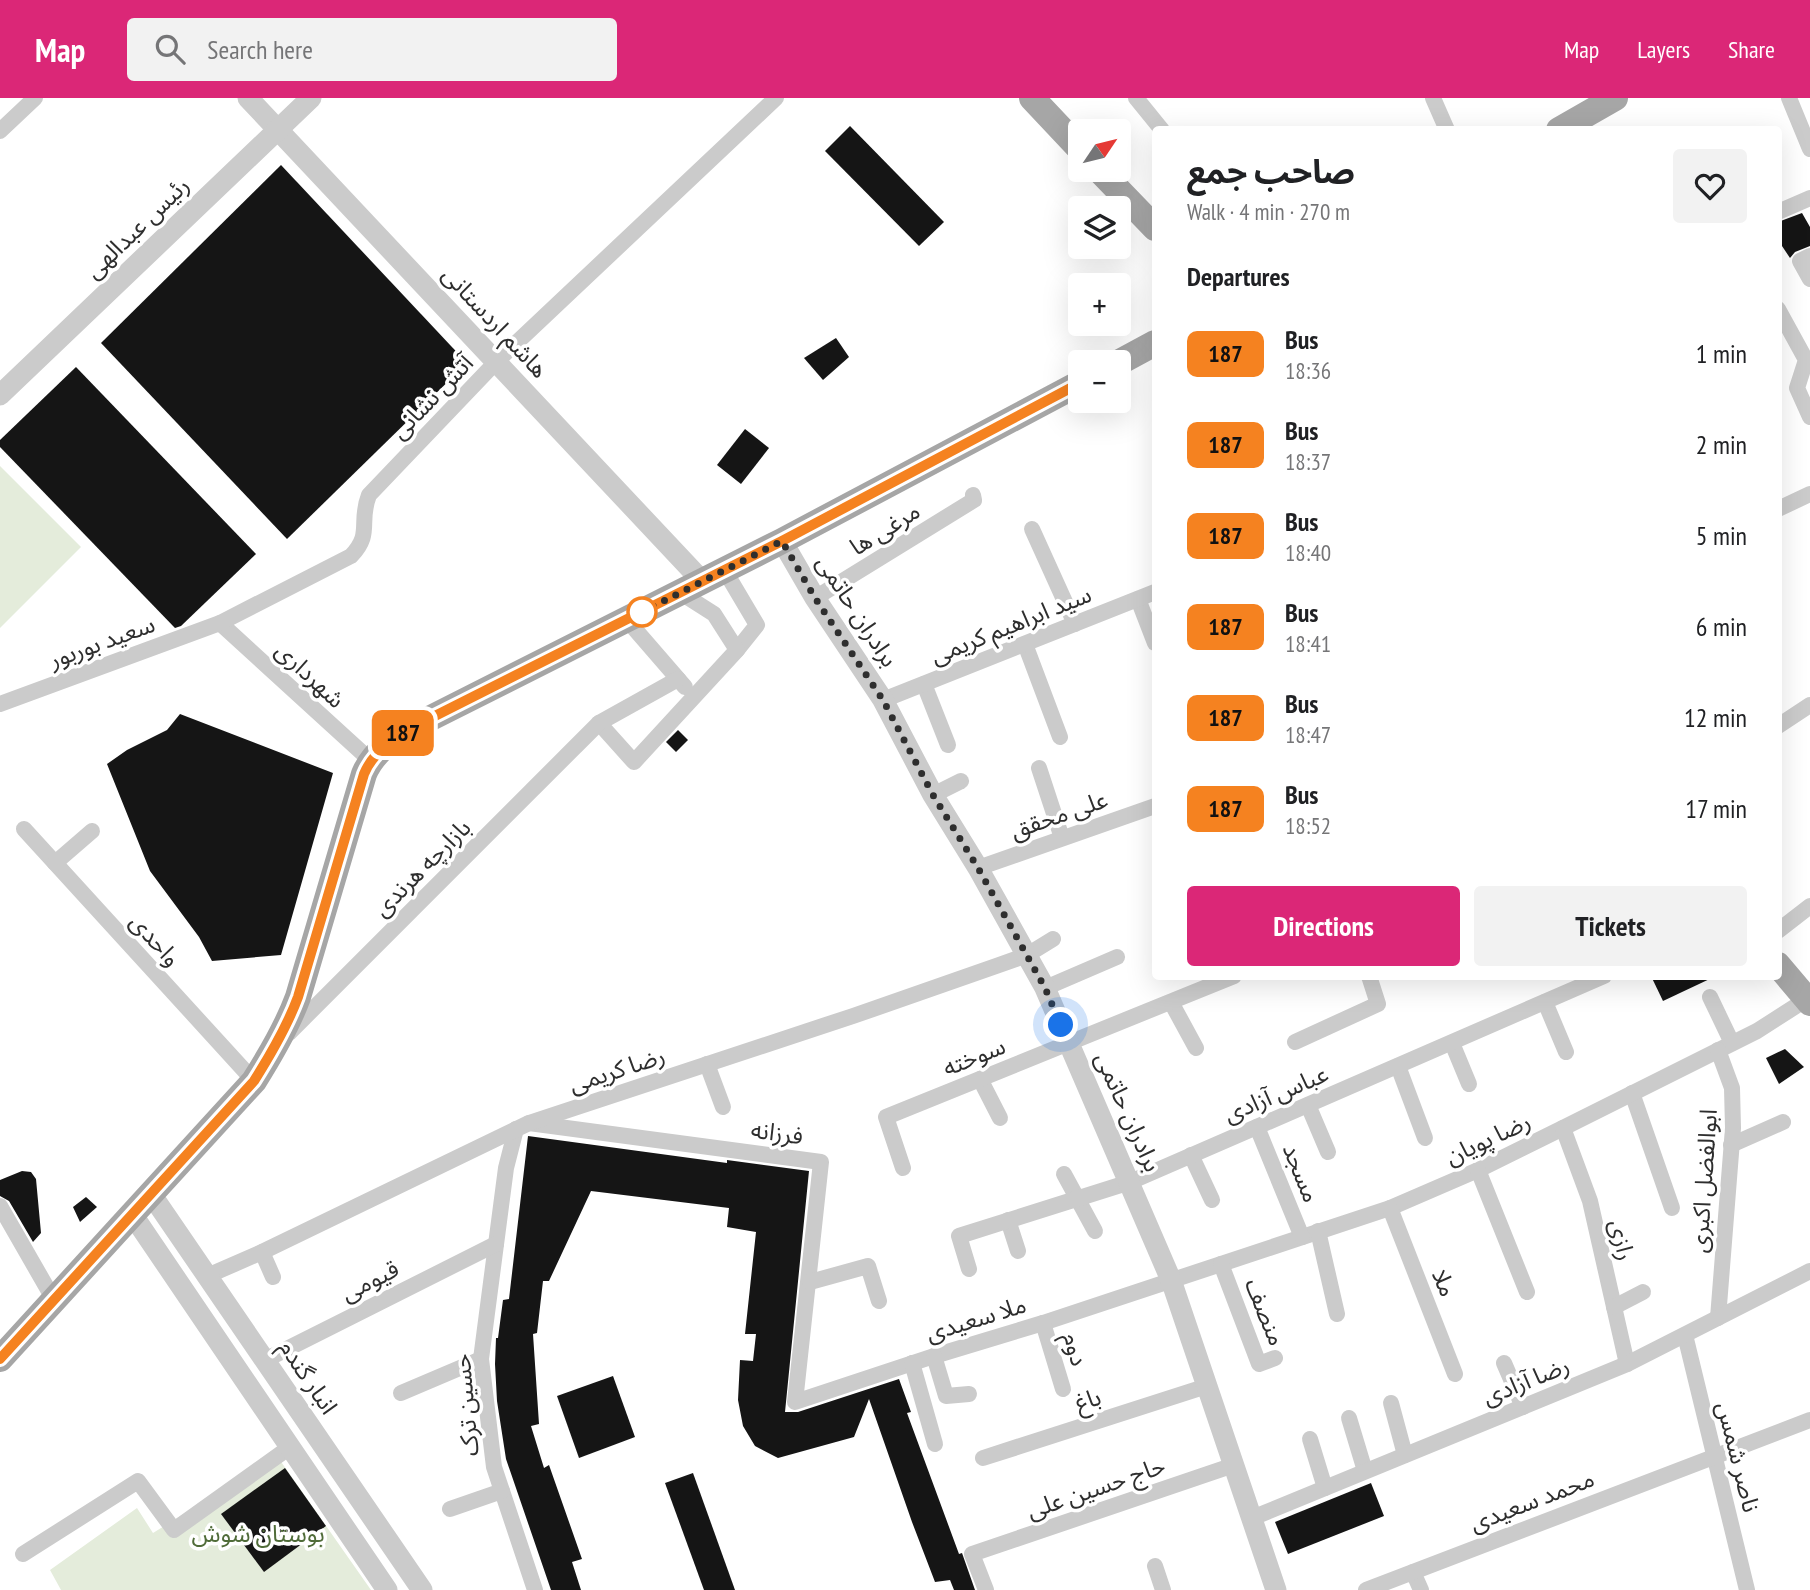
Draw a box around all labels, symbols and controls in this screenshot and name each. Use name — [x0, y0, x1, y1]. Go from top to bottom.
search box — [127, 18, 617, 81]
text: Map — [35, 28, 85, 71]
icon: search — [151, 30, 189, 68]
text: Search here — [207, 33, 313, 66]
text: Map — [1564, 34, 1599, 65]
text: Layers — [1637, 34, 1690, 65]
text: Share — [1728, 34, 1775, 65]
north arrow — [1068, 119, 1130, 182]
map controls — [1068, 119, 1131, 413]
text: صاحب جمع — [1187, 149, 1355, 192]
button: heart — [1673, 149, 1747, 223]
street label: رئیس عبدالهی — [78, 170, 196, 285]
button: layers — [1068, 196, 1131, 259]
text: Walk · 4 min · 270 m — [1187, 197, 1350, 226]
street label: هاشم اردستانی — [434, 259, 555, 386]
text: Departures — [1187, 260, 1290, 293]
button: + — [1068, 273, 1131, 336]
text: Bus — [1285, 323, 1318, 356]
text: 1 min — [1696, 337, 1747, 370]
text: 187 — [1208, 338, 1243, 369]
street label: آتش نشانی — [384, 347, 480, 446]
button: − — [1068, 350, 1131, 413]
text: 18:36 — [1285, 356, 1331, 385]
text: Bus — [1285, 414, 1318, 447]
text: 2 min — [1696, 428, 1747, 461]
text: 187 — [1208, 429, 1243, 460]
text: 18:37 — [1285, 447, 1331, 476]
street label: مرغی ها — [844, 495, 926, 562]
text: Bus — [1285, 505, 1318, 538]
text: 5 min — [1696, 519, 1747, 552]
text: 187 — [1208, 520, 1243, 551]
text: 18:40 — [1285, 538, 1331, 567]
street label: برادران حاتمی — [810, 549, 905, 673]
street label: سید ابراهیم کریمی — [926, 578, 1097, 673]
text: Bus — [1285, 596, 1318, 629]
unlabelled marker — [627, 597, 657, 627]
street label: سعید بوربور — [44, 608, 159, 675]
text: 6 min — [1696, 610, 1747, 643]
text: 187 — [1208, 611, 1243, 642]
text: 18:41 — [1285, 629, 1331, 658]
street label: شهرداری — [269, 635, 352, 715]
text: Bus — [1285, 687, 1318, 720]
text: 12 min — [1684, 701, 1747, 734]
text: 187 — [1208, 702, 1243, 733]
line badge: 187 — [363, 710, 443, 756]
text: 187 — [386, 717, 420, 748]
text: 18:47 — [1285, 720, 1331, 749]
text: Bus — [1285, 778, 1318, 811]
street label: علی محقق — [1006, 783, 1112, 846]
text: 17 min — [1685, 792, 1747, 825]
text: 187 — [1208, 793, 1243, 824]
text: 18:52 — [1285, 811, 1331, 840]
street label: بازارچه هرندی — [366, 812, 477, 923]
button: Directions — [1187, 886, 1460, 966]
button: Tickets — [1474, 886, 1747, 966]
street label: واحدی — [123, 906, 187, 973]
your location — [1043, 1007, 1078, 1042]
street label: سوخته — [938, 1030, 1010, 1083]
street label: رضا کریمی — [565, 1039, 669, 1100]
street label: برادران حاتمی — [1088, 1047, 1169, 1176]
street label: عباس آزادی — [1219, 1058, 1333, 1129]
street label: رضا پویان — [1440, 1105, 1536, 1172]
street label: ابوالفضل اکبری — [1683, 1108, 1724, 1254]
street label: فرزانه — [749, 1114, 805, 1151]
street label: مسجد — [1276, 1139, 1327, 1207]
street label: رازی — [1603, 1216, 1642, 1263]
street label: قیومی — [335, 1253, 404, 1308]
street label: ملا — [1425, 1264, 1464, 1301]
street label: منصف — [1238, 1274, 1293, 1350]
street label: ملا سعیدی — [922, 1289, 1030, 1348]
street label: دوم — [1053, 1328, 1095, 1371]
street label: انبار گندم — [270, 1333, 345, 1422]
street label: رضا آزادی — [1478, 1349, 1574, 1412]
street label: حسین ترک — [446, 1352, 485, 1458]
street label: باغ — [1071, 1381, 1105, 1420]
street label: ناصر شمس — [1710, 1398, 1767, 1515]
street label: حاج حسین علی — [1022, 1449, 1170, 1528]
street label: محمد سعیدی — [1465, 1463, 1598, 1538]
park label: بوستان شوش — [191, 1518, 325, 1549]

